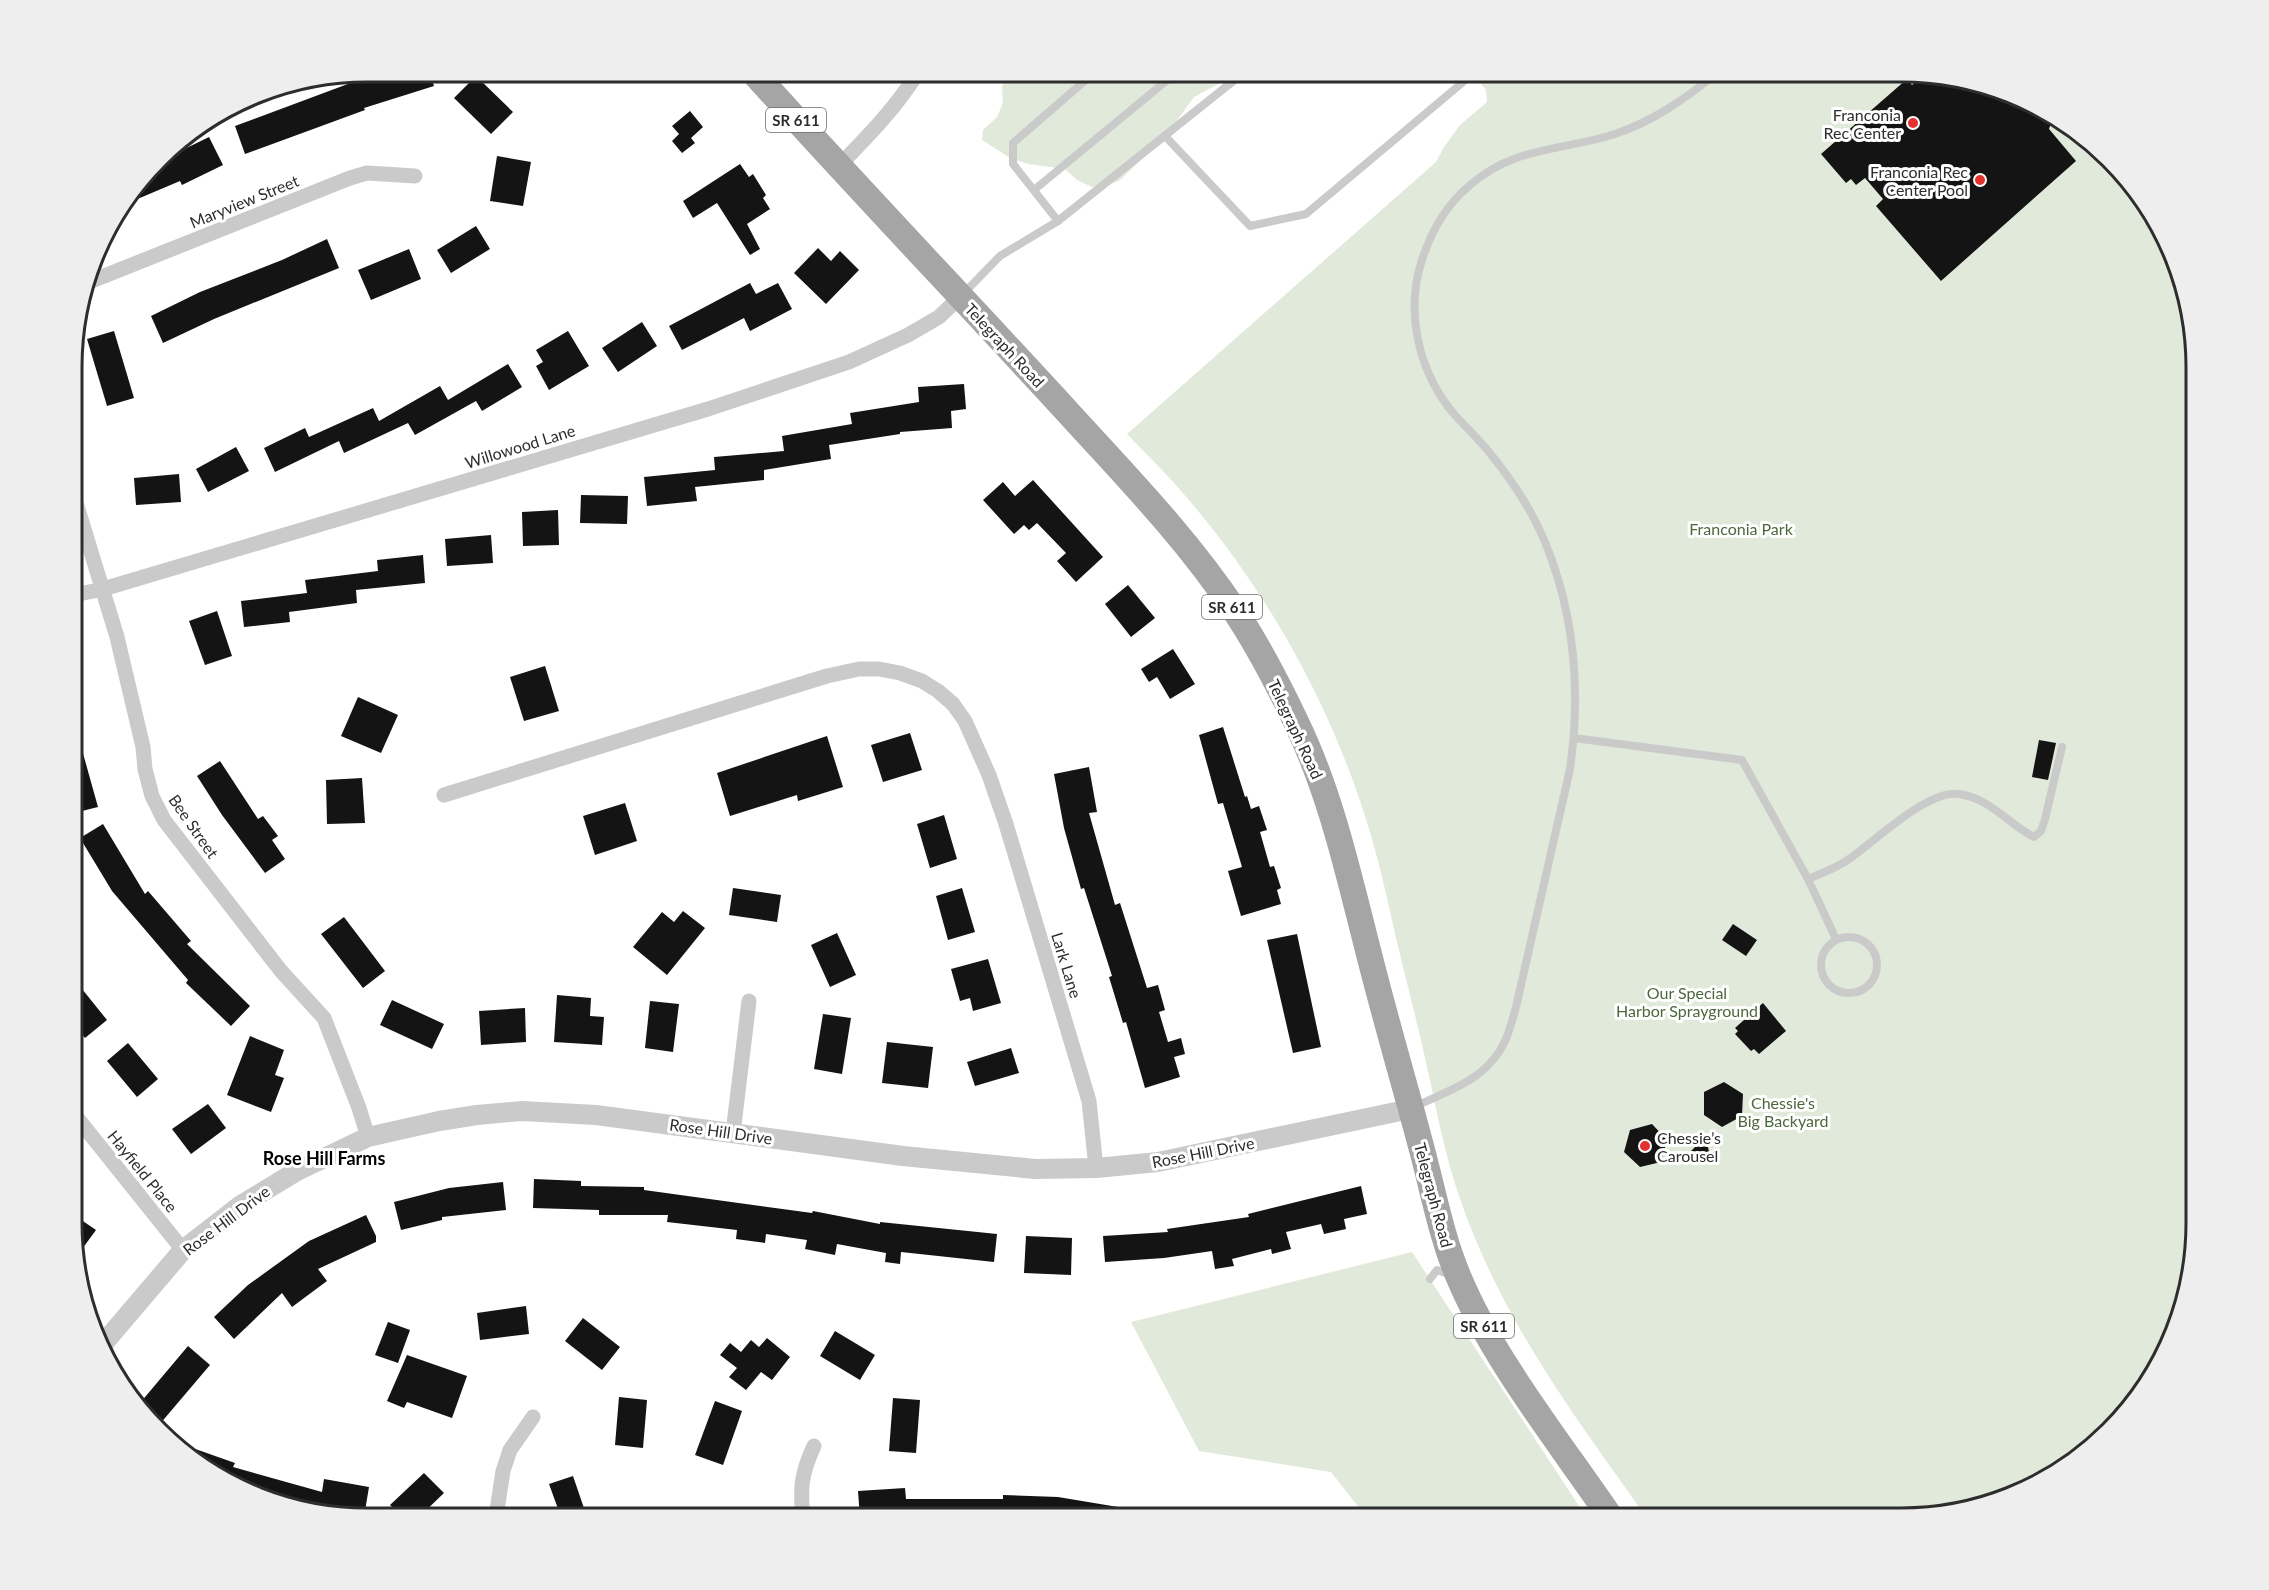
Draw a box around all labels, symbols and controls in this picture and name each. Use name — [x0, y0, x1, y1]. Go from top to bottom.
place label: Franconia Rec Center — [1824, 105, 1901, 142]
road number: SR 611 — [766, 108, 826, 132]
marker: Franconia Rec Center — [1906, 116, 1920, 130]
place label: Franconia Rec Center Pool — [1870, 162, 1968, 199]
street label: Maryview Street — [187, 170, 301, 231]
marker: Franconia Rec Center Pool — [1973, 173, 1987, 187]
street label: Telegraph Road — [961, 299, 1049, 391]
street label: Willowood Lane — [463, 420, 577, 472]
park label: Franconia Park — [1689, 519, 1794, 538]
road number: SR 611 — [1202, 595, 1262, 619]
street label: Telegraph Road — [1265, 676, 1327, 782]
street label: Bee Street — [165, 791, 223, 862]
street label: Lark Lane — [1048, 930, 1086, 1000]
park label: Our Special Harbor Sprayground — [1616, 983, 1758, 1020]
park label: Chessie's Big Backyard — [1738, 1093, 1828, 1130]
street label: Rose Hill Drive — [668, 1114, 774, 1148]
street label: Hayfield Place — [104, 1126, 182, 1216]
place label: Chessie’s Carousel — [1657, 1128, 1721, 1165]
street label: Rose Hill Drive — [1150, 1133, 1256, 1171]
marker: Chessie’s Carousel — [1638, 1139, 1652, 1153]
street label: Telegraph Road — [1411, 1141, 1457, 1249]
district label: Rose Hill Farms — [263, 1147, 385, 1169]
street label: Rose Hill Drive — [179, 1181, 273, 1259]
road number: SR 611 — [1454, 1314, 1514, 1338]

